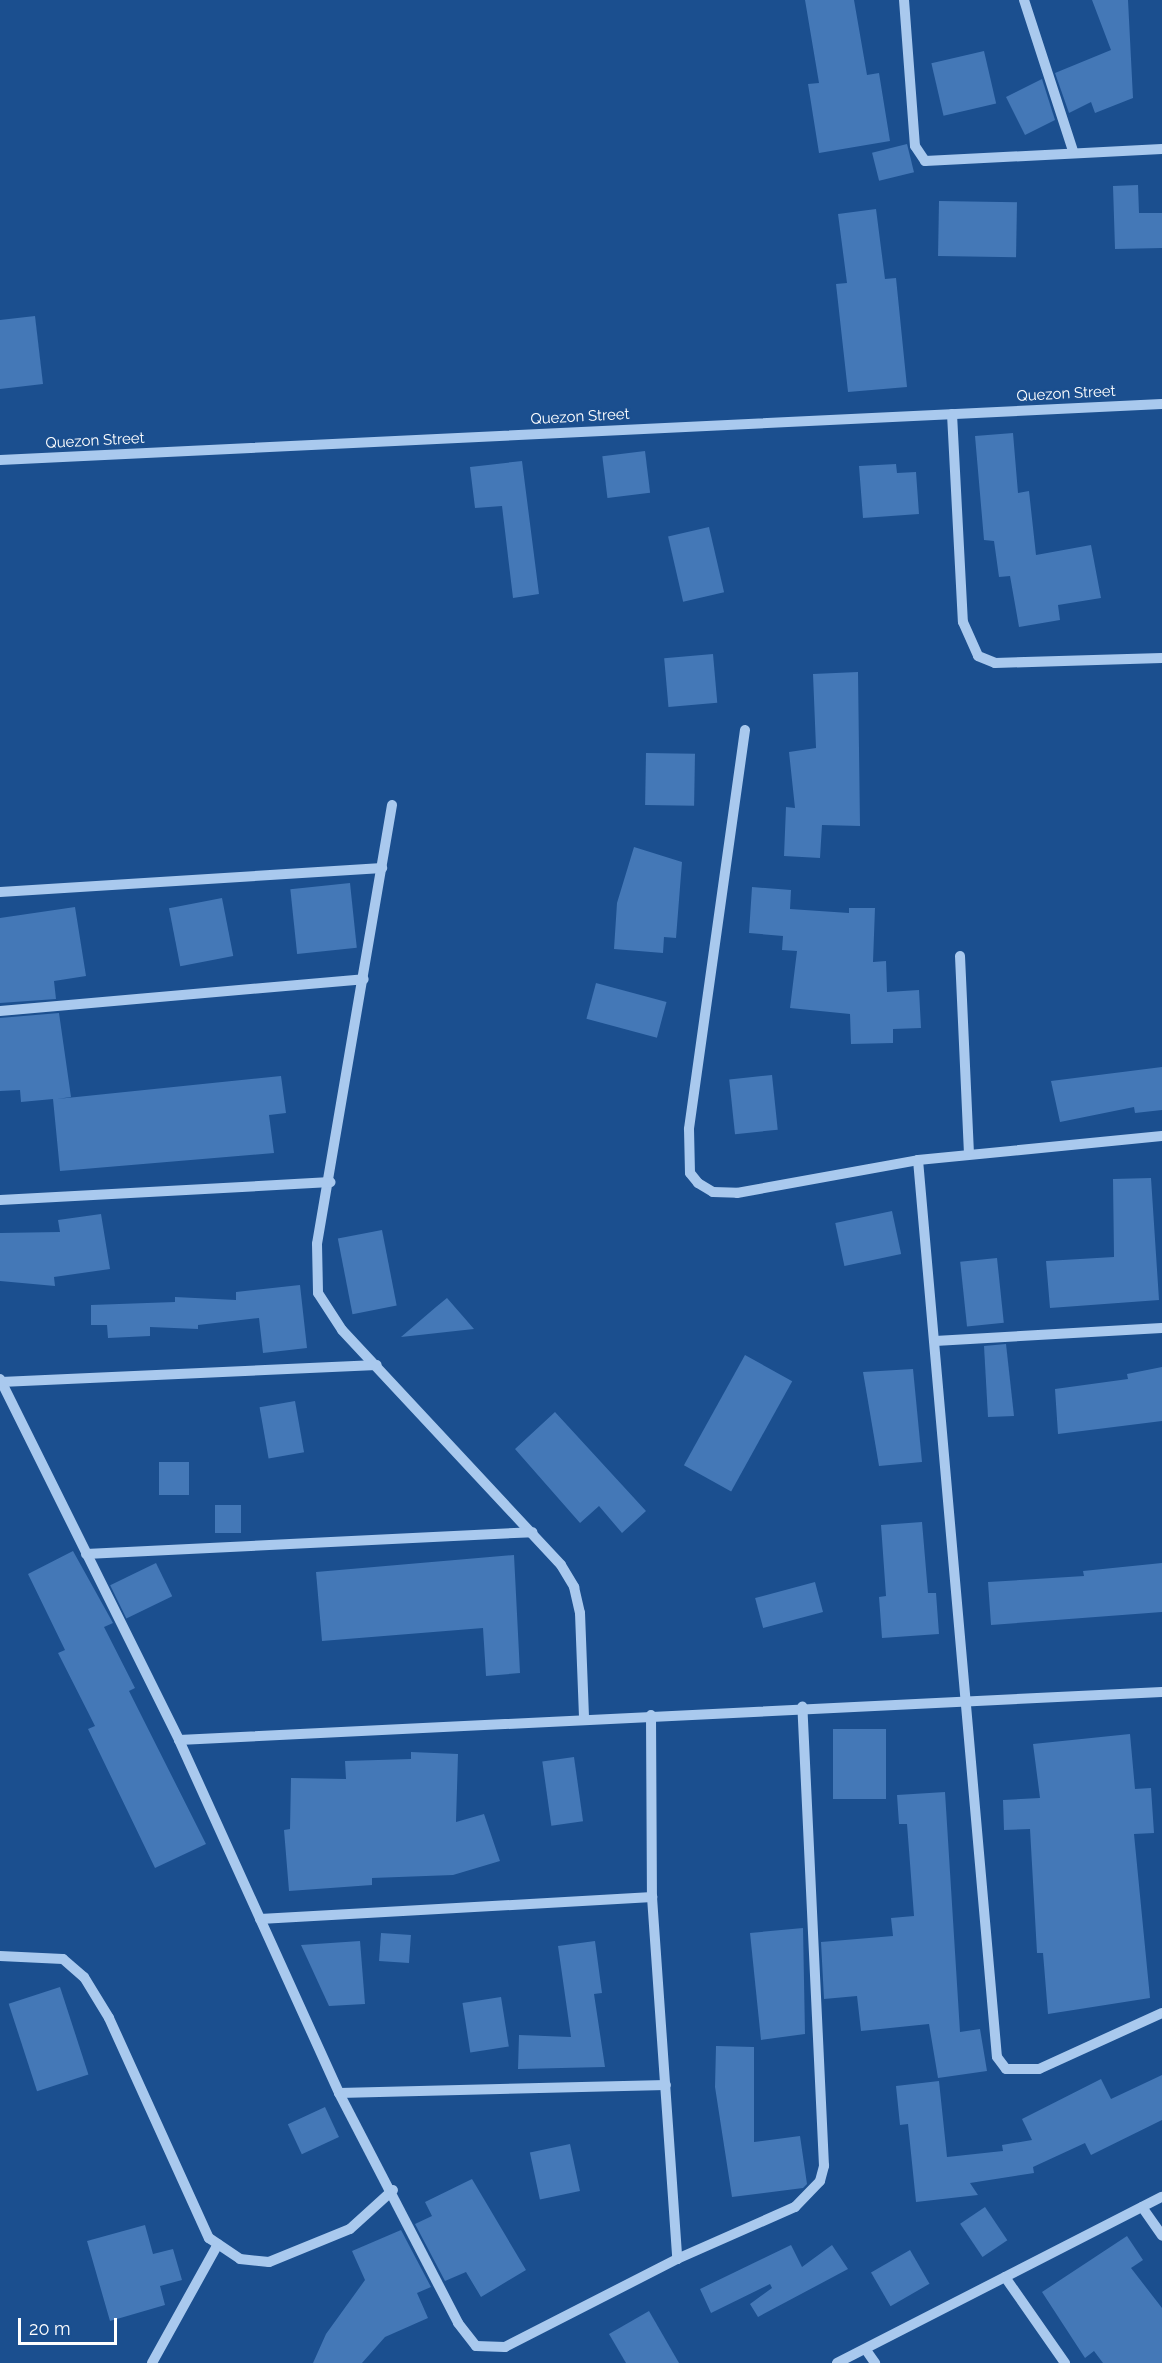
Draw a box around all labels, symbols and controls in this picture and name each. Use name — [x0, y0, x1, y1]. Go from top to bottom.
street label: Quezon Street — [1016, 382, 1116, 406]
street label: Quezon Street — [530, 405, 630, 429]
street label: Quezon Street — [45, 429, 145, 453]
scale bar — [21, 2306, 120, 2344]
text: 20 m — [29, 2318, 71, 2339]

